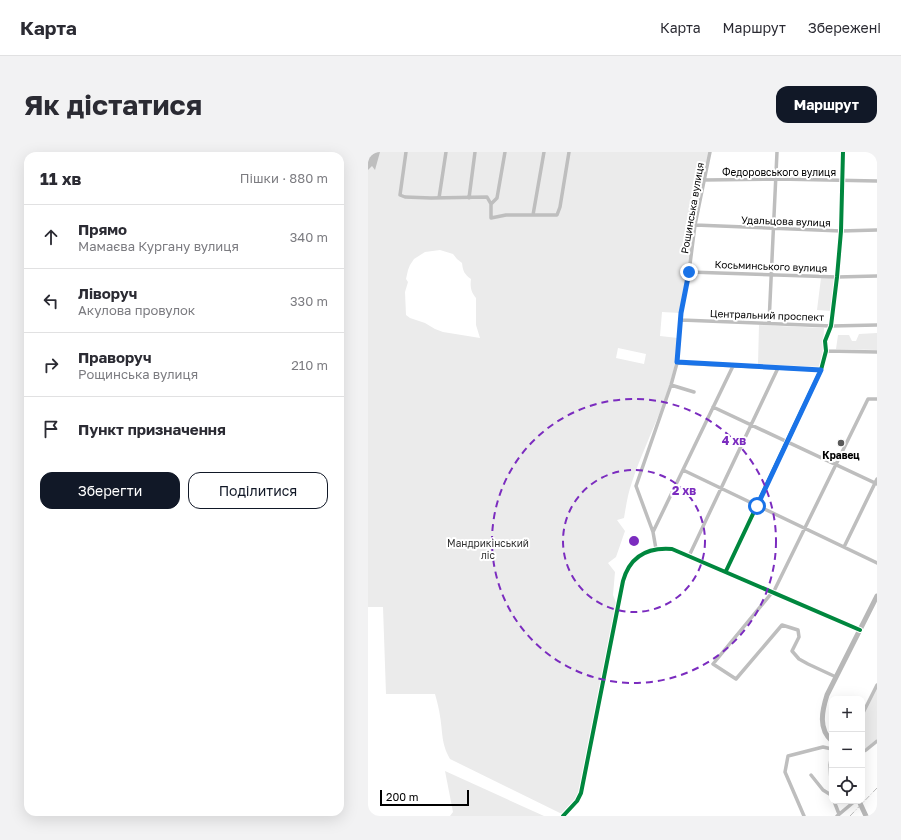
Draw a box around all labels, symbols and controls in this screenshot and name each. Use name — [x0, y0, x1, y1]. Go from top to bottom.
text: Карта — [20, 16, 77, 39]
text: Карта — [660, 19, 701, 36]
text: Маршрут — [723, 19, 786, 36]
text: Збережені — [808, 19, 881, 36]
button: Маршрут — [776, 86, 877, 123]
text: Як дістатися — [24, 88, 202, 121]
street label: Рощинська вулиця — [678, 161, 706, 255]
street label: Федоровського вулиця — [722, 166, 836, 178]
text: 11 хв — [40, 168, 81, 189]
text: Пішки · 880 m — [240, 170, 328, 186]
street label: Удальцова вулиця — [741, 213, 831, 229]
text: Прямо — [78, 220, 127, 238]
icon: ahead — [40, 226, 62, 248]
text: 340 m — [290, 229, 328, 245]
text: Мамаєва Кургану вулиця — [78, 238, 239, 254]
street label: Косьминського вулиця — [714, 258, 828, 274]
route end — [680, 263, 698, 281]
text: Ліворуч — [78, 284, 137, 302]
icon: left — [40, 290, 62, 312]
text: 330 m — [290, 293, 328, 309]
text: Акулова провулок — [78, 302, 195, 318]
street label: Центральний проспект — [710, 307, 824, 323]
text: Праворуч — [78, 348, 152, 366]
icon: right — [40, 354, 62, 376]
text: 210 m — [291, 357, 328, 373]
text: Рощинська вулиця — [78, 366, 198, 382]
icon: arrive — [40, 418, 62, 440]
text: Пункт призначення — [78, 420, 226, 438]
text: 4 хв — [722, 433, 746, 448]
marker: Кравец — [836, 438, 846, 448]
place label: Кравец — [822, 449, 860, 461]
button: Зберегти — [40, 472, 180, 509]
button: Поділитися — [188, 472, 328, 509]
text: 2 хв — [672, 483, 696, 498]
route start — [748, 497, 766, 515]
centre of rings — [627, 534, 641, 548]
park label: Мандрикінський ліс — [447, 537, 529, 561]
map controls — [829, 696, 865, 804]
button: + — [829, 696, 865, 732]
button: − — [829, 732, 865, 768]
button: locate — [829, 768, 865, 804]
scale bar — [380, 788, 469, 807]
text: 200 m — [386, 790, 419, 803]

